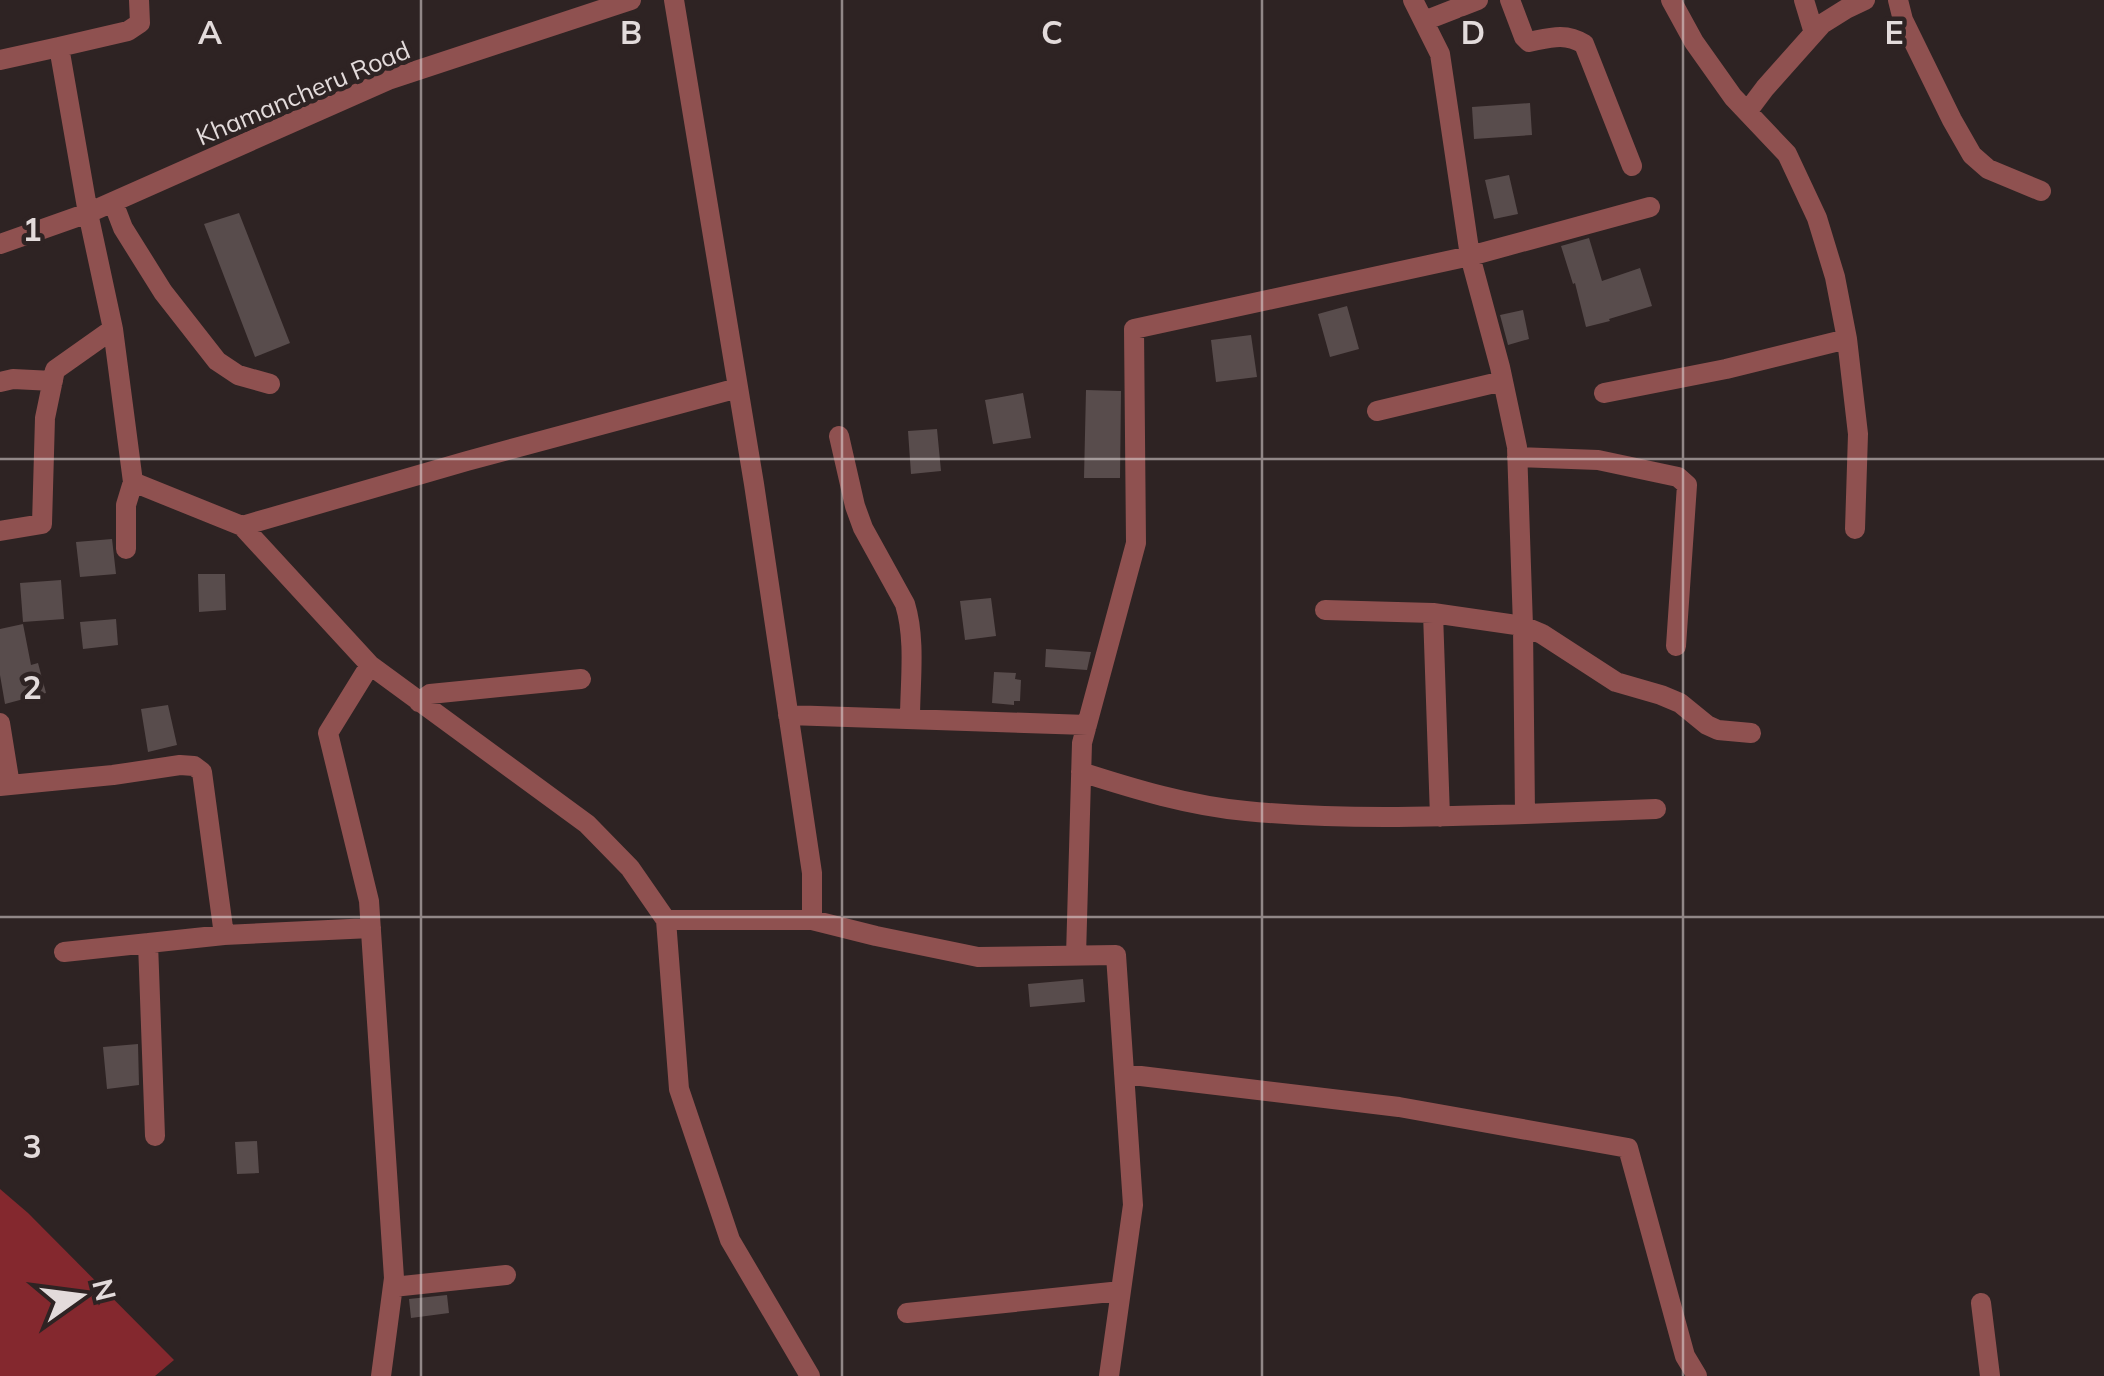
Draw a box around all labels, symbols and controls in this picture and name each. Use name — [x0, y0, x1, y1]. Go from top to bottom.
text: A — [198, 12, 222, 52]
text: B — [620, 12, 642, 52]
text: C — [1041, 12, 1063, 52]
text: D — [1461, 12, 1485, 52]
text: E — [1884, 12, 1904, 52]
street label: Khamancheru Road — [191, 34, 414, 152]
text: 1 — [22, 209, 42, 249]
text: 2 — [22, 667, 42, 707]
text: 3 — [22, 1126, 42, 1166]
north arrow — [30, 1246, 130, 1346]
text: N — [85, 1275, 124, 1304]

